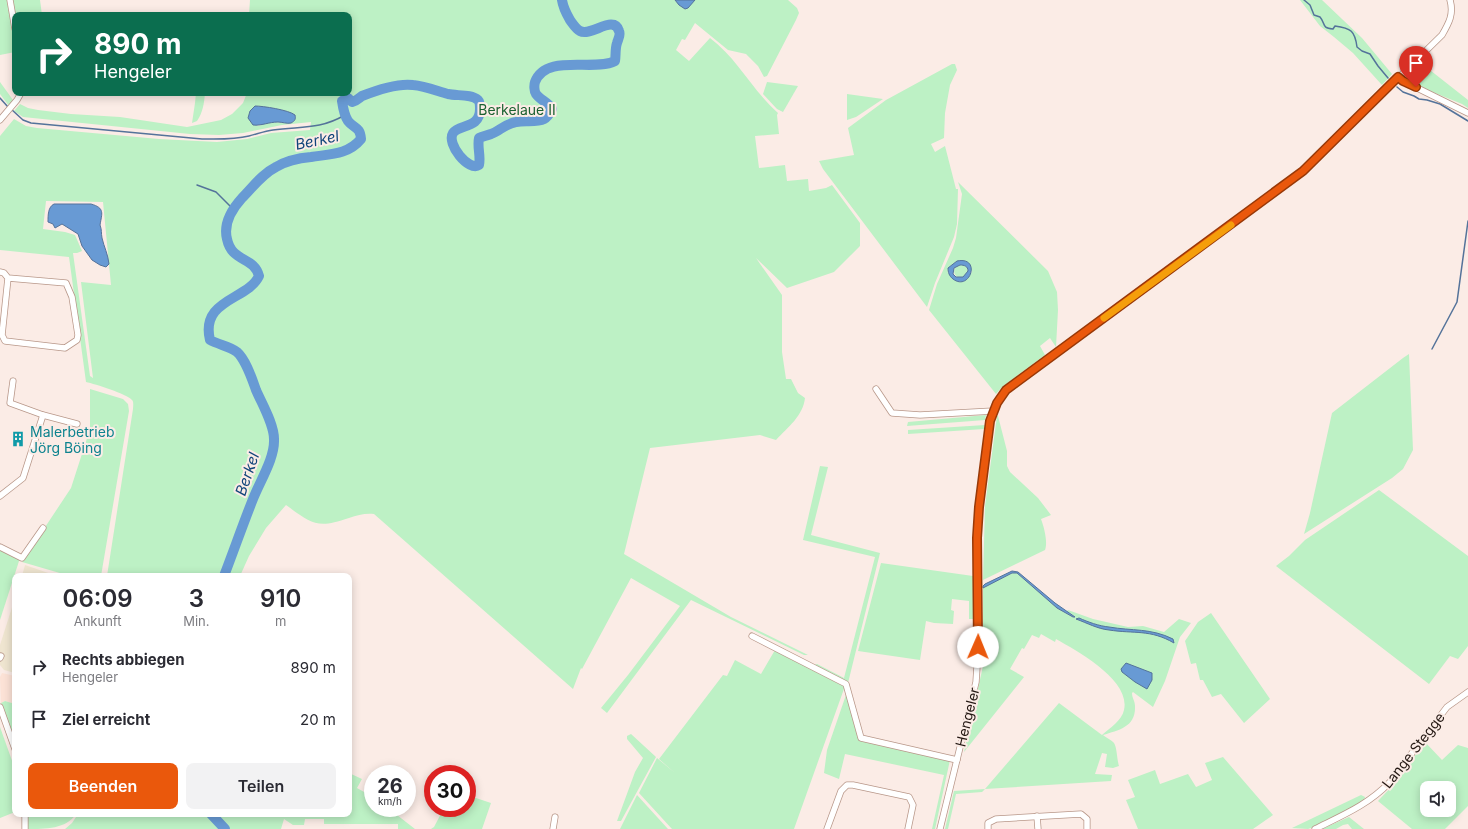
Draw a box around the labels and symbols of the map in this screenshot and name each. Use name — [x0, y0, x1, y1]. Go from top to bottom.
pin — [1399, 46, 1433, 87]
park label: Berkelaue II — [478, 101, 556, 118]
water label: Berkel — [293, 126, 341, 154]
place label: Malerbetrieb Jörg Böing — [30, 423, 114, 456]
building icon: Malerbetrieb Jörg Böing — [9, 430, 27, 448]
water label: Berkel — [231, 450, 263, 498]
position arrow — [957, 626, 999, 668]
street label: Hengeler — [951, 686, 983, 748]
street label: Lange Stegge — [1378, 709, 1448, 791]
speed limit sign: 30 — [424, 765, 476, 817]

